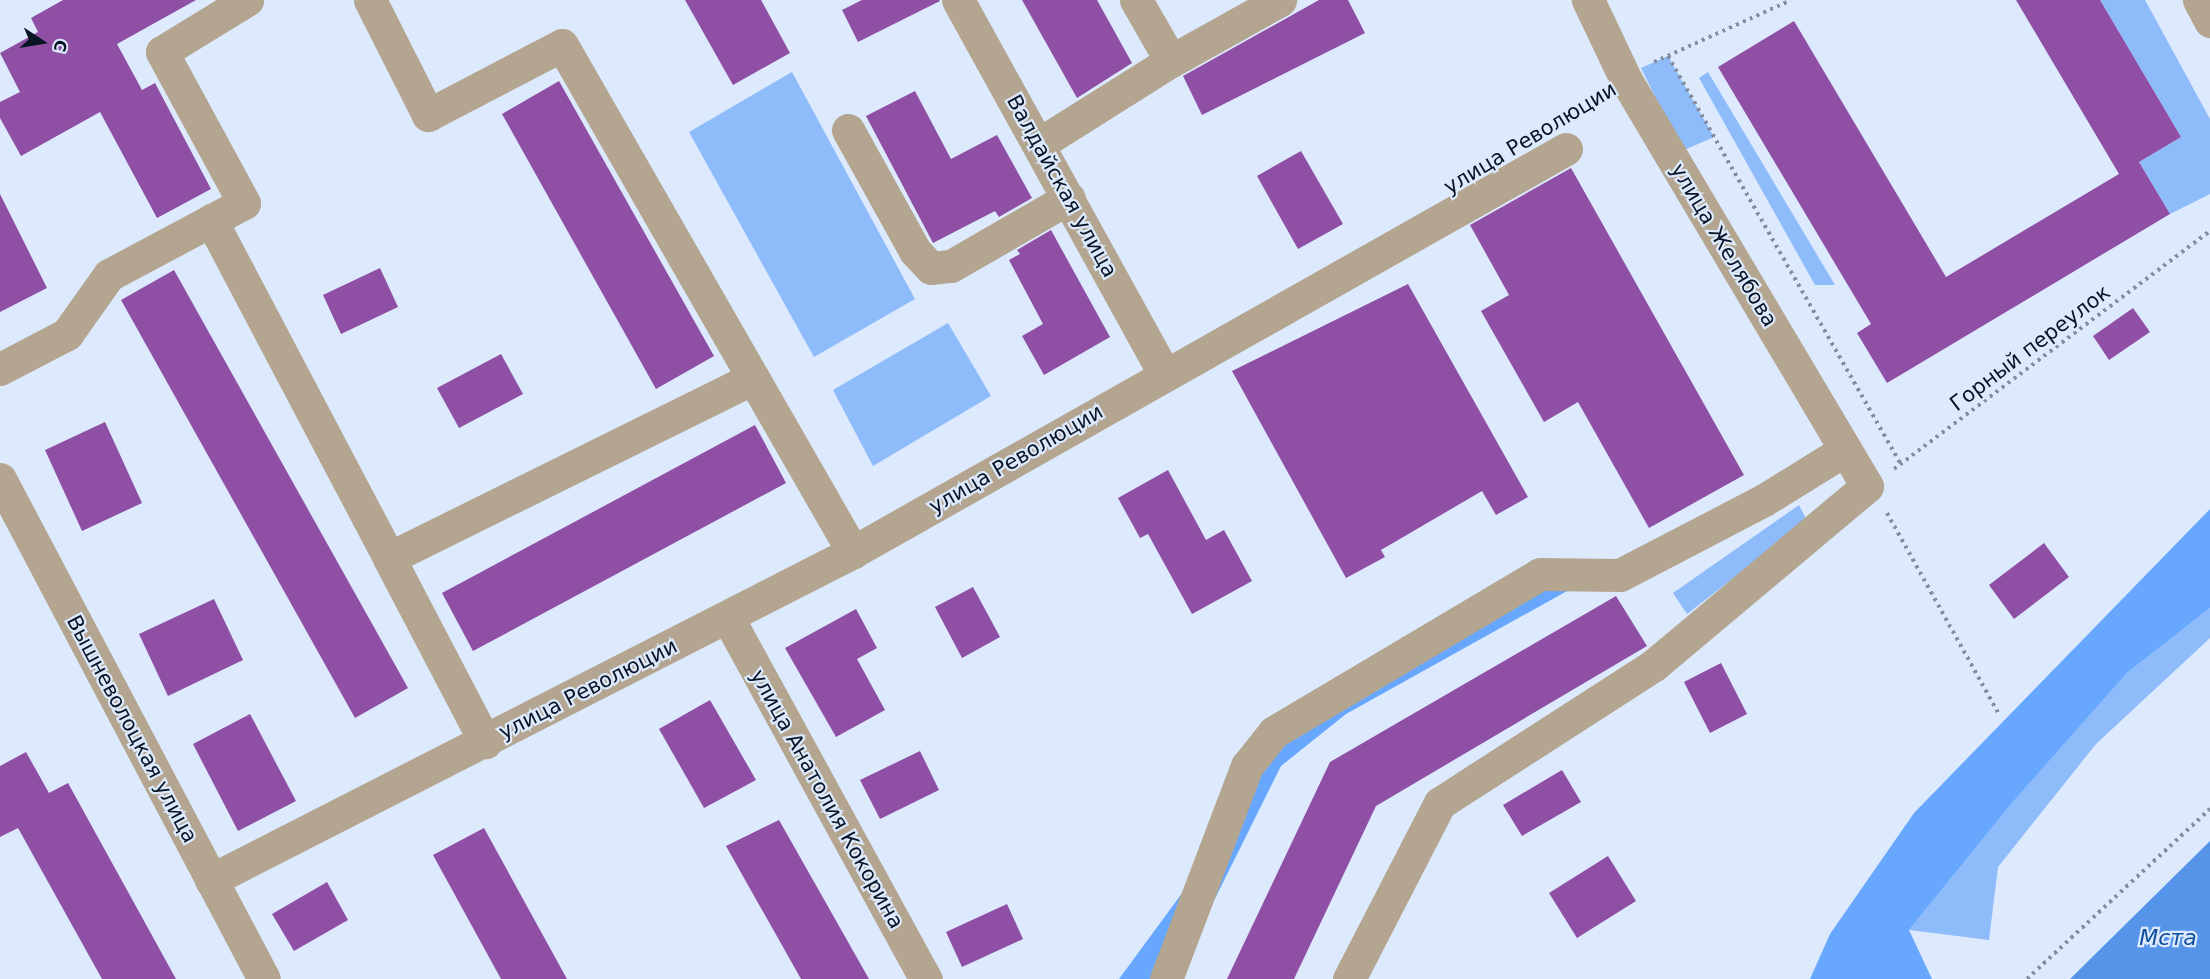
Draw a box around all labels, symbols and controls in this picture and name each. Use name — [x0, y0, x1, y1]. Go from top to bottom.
north arrow — [12, 12, 72, 72]
text: С — [50, 38, 71, 54]
street label: улица Революции — [1439, 77, 1621, 199]
street label: Валдайская улица — [1001, 90, 1123, 282]
street label: улица Желябова — [1665, 159, 1783, 331]
street label: Горный переулок — [1945, 280, 2115, 416]
street label: улица Революции — [924, 399, 1108, 519]
street label: Вышневолоцкая улица — [61, 611, 203, 847]
street label: улица Революции — [495, 633, 681, 745]
street label: улица Анатолия Кокорина — [745, 665, 909, 933]
water label: Мста — [2139, 925, 2197, 951]

